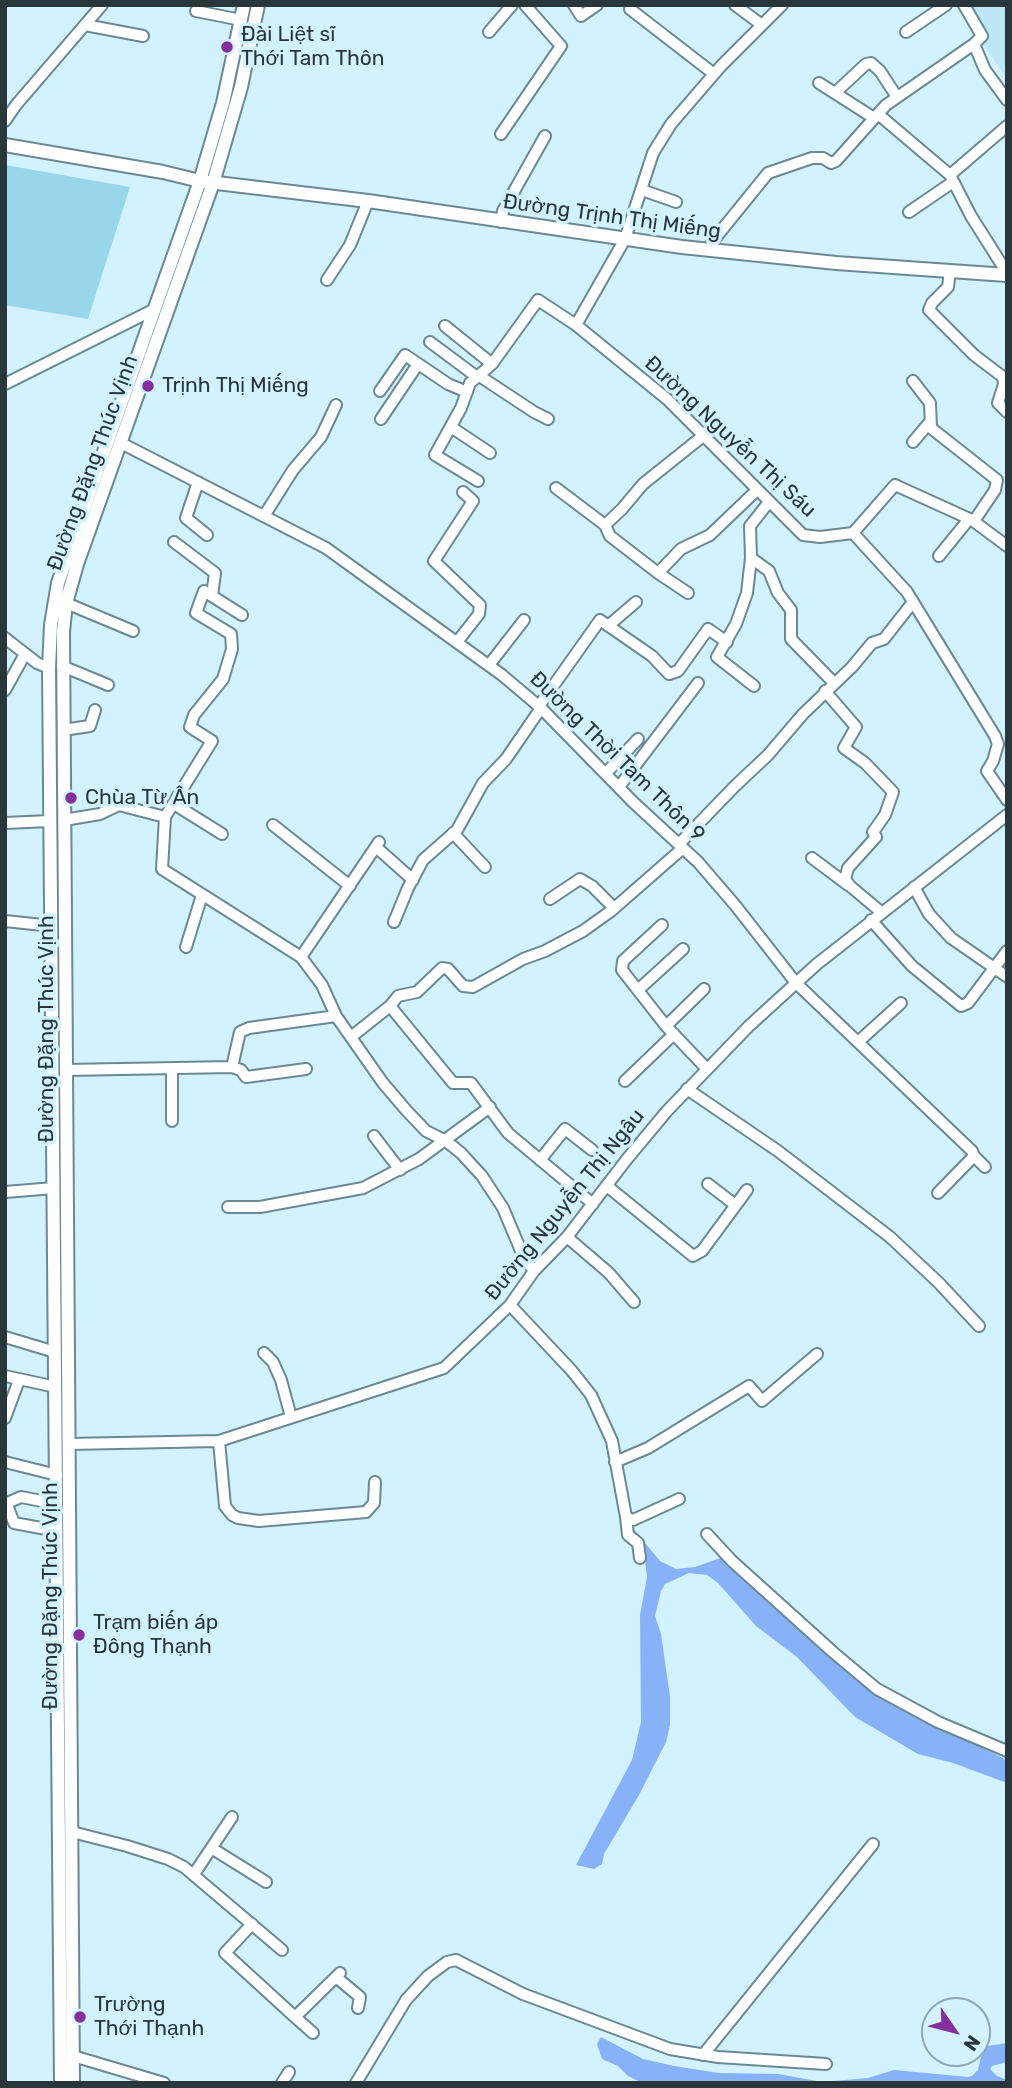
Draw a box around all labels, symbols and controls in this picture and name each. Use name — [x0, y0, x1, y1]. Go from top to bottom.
place label: Đài Liệt sĩ Thới Tam Thôn — [241, 22, 384, 72]
marker: Đài Liệt sĩ Thới Tam Thôn — [219, 39, 235, 55]
street label: Đường Trịnh Thị Miếng — [501, 189, 723, 245]
street label: Đường Nguyễn Thị Sáu — [639, 351, 821, 523]
street label: Đường Đặng Thúc Vịnh — [42, 352, 144, 574]
place label: Trịnh Thị Miếng — [162, 373, 309, 399]
marker: Trịnh Thị Miếng — [140, 378, 156, 394]
street label: Đường Thời Tam Thôn 9 — [524, 667, 710, 847]
place label: Chùa Từ Ân — [85, 785, 199, 811]
marker: Chùa Từ Ân — [63, 790, 79, 806]
street label: Đường Đặng Thúc Vịnh — [34, 915, 60, 1143]
street label: Đường Nguyễn Thị Ngâu — [480, 1104, 650, 1306]
street label: Đường Đặng Thúc Vịnh — [38, 1482, 64, 1710]
place label: Trạm biến áp Đông Thạnh — [93, 1610, 218, 1660]
marker: Trạm biến áp Đông Thạnh — [71, 1627, 87, 1643]
place label: Trường Thới Thạnh — [94, 1992, 204, 2042]
north arrow — [921, 1997, 991, 2067]
marker: Trường Thới Thạnh — [72, 2009, 88, 2025]
text: N — [959, 2031, 985, 2055]

